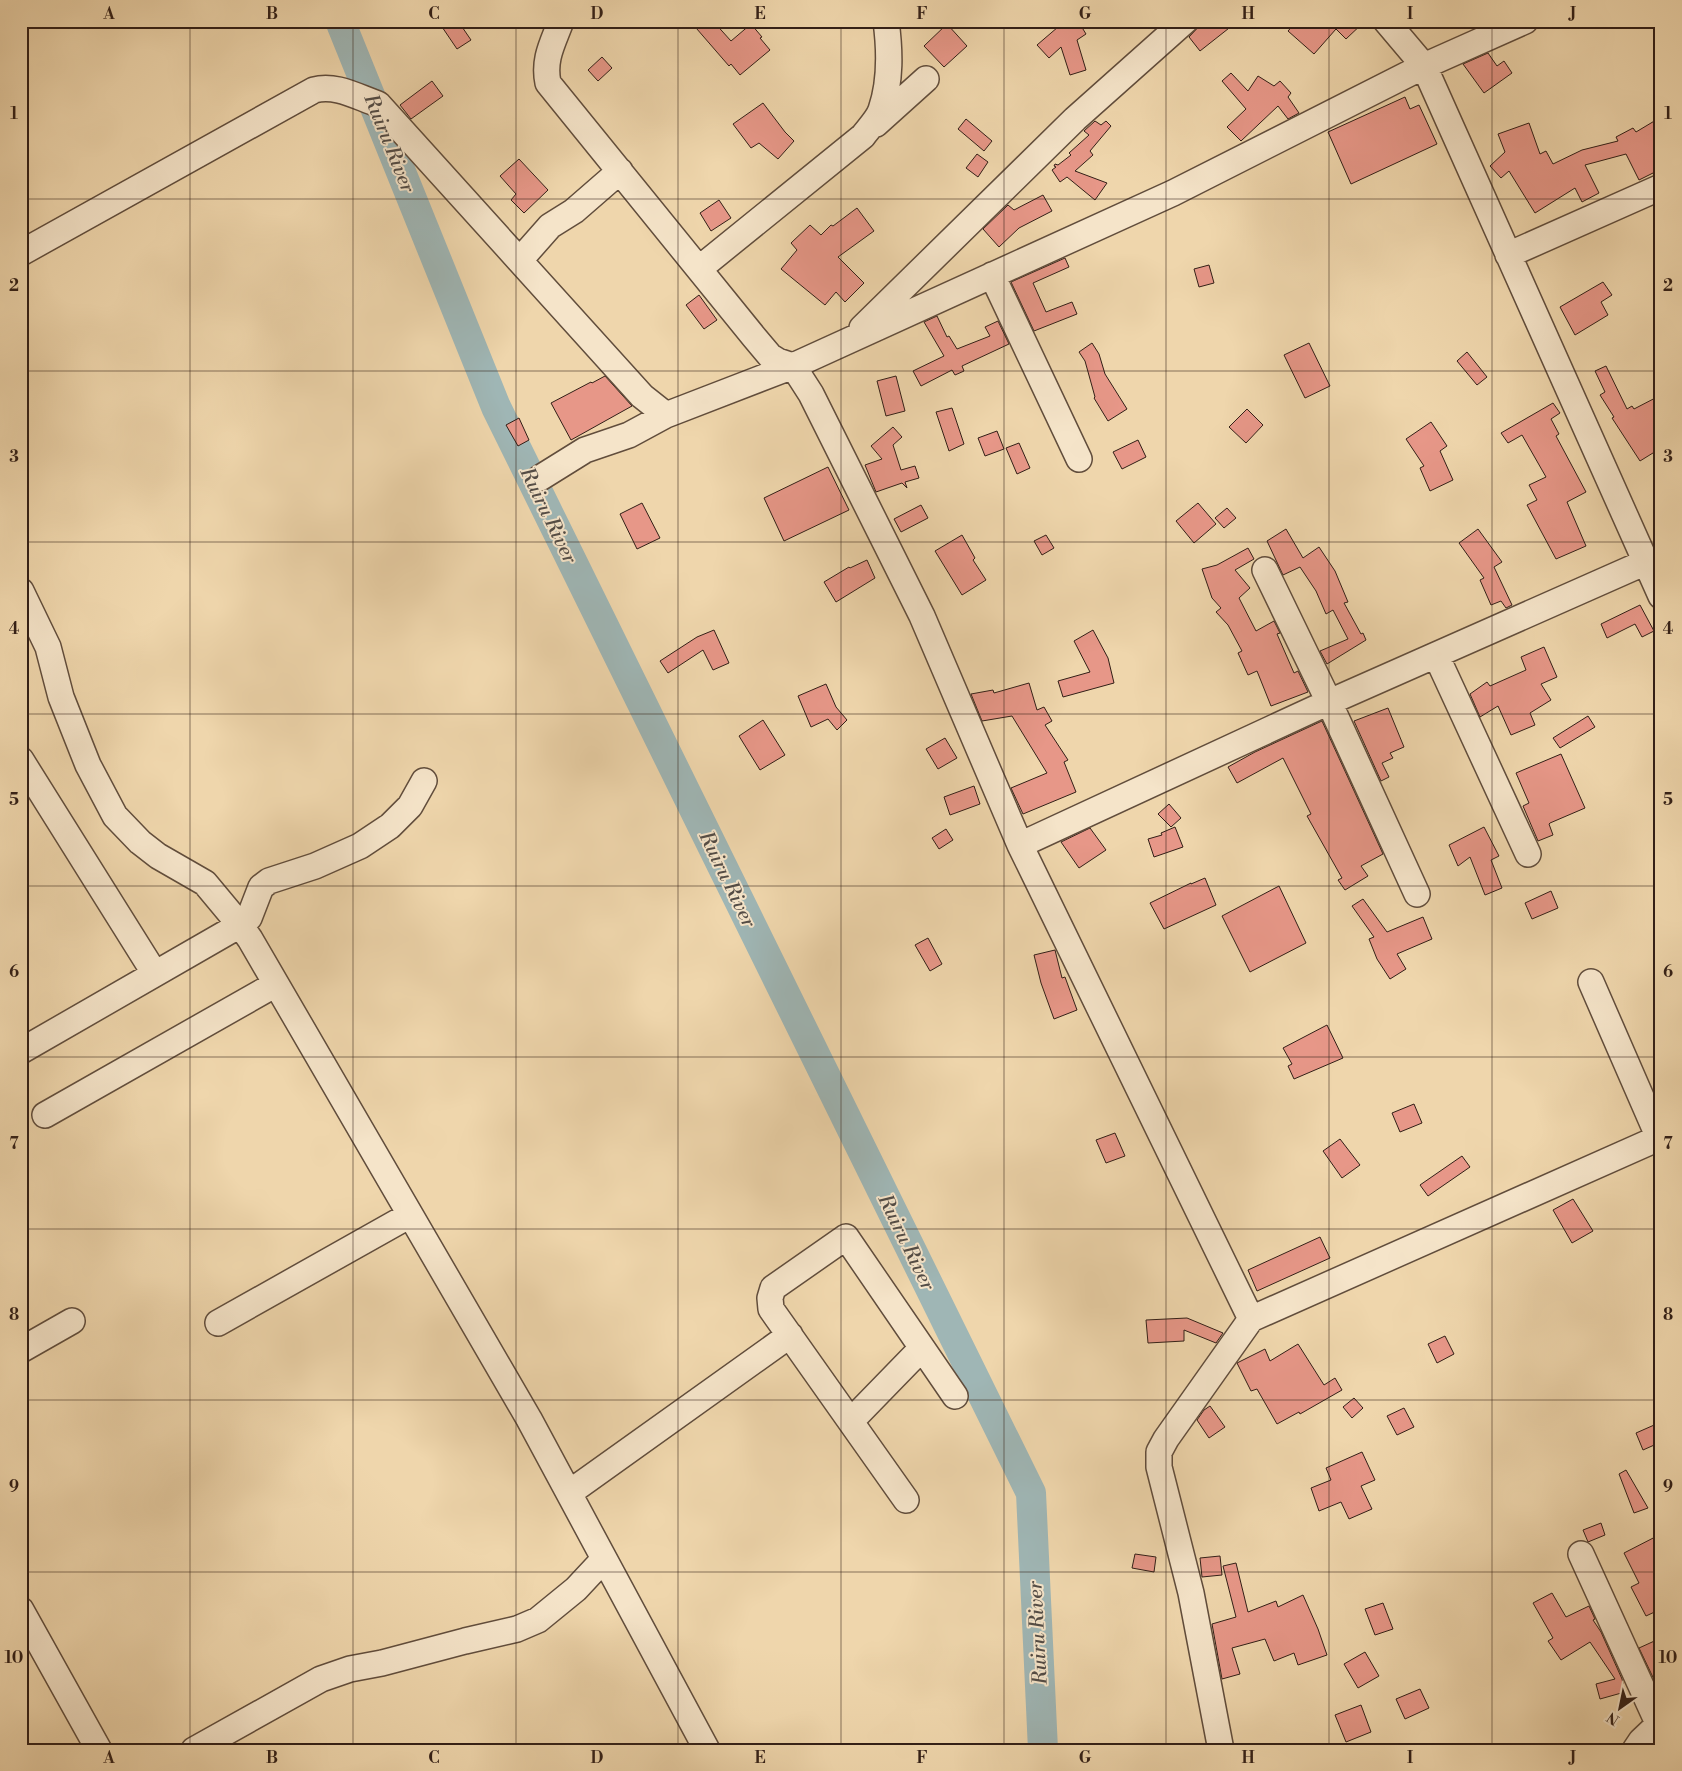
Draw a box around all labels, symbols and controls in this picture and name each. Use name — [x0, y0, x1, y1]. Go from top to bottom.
text: A — [102, 4, 115, 24]
text: B — [266, 4, 278, 24]
text: C — [428, 4, 440, 24]
text: D — [591, 4, 604, 24]
text: E — [754, 4, 766, 24]
text: F — [916, 4, 928, 24]
text: G — [1079, 4, 1092, 24]
text: H — [1241, 4, 1255, 24]
text: I — [1407, 4, 1413, 24]
text: J — [1568, 4, 1576, 24]
water label: Ruiru River — [357, 90, 420, 197]
text: 1 — [10, 104, 18, 124]
text: 1 — [1664, 104, 1672, 124]
text: 2 — [9, 276, 19, 296]
text: 2 — [1663, 276, 1673, 296]
text: 3 — [9, 447, 19, 467]
text: 3 — [1663, 447, 1673, 467]
water label: Ruiru River — [513, 462, 582, 568]
text: 4 — [9, 619, 20, 639]
text: 4 — [1663, 619, 1674, 639]
text: 5 — [9, 790, 19, 810]
text: 5 — [1663, 790, 1673, 810]
water label: Ruiru River — [692, 826, 761, 932]
text: 6 — [9, 962, 19, 982]
text: 6 — [1663, 962, 1673, 982]
text: 7 — [9, 1134, 19, 1154]
text: 7 — [1663, 1134, 1673, 1154]
water label: Ruiru River — [871, 1189, 940, 1295]
text: 8 — [9, 1305, 19, 1325]
text: 8 — [1663, 1305, 1673, 1325]
text: 9 — [9, 1477, 19, 1497]
text: 9 — [1663, 1477, 1673, 1497]
water label: Ruiru River — [1023, 1580, 1054, 1687]
text: 10 — [5, 1648, 23, 1668]
text: 10 — [1659, 1648, 1677, 1668]
north arrow — [1594, 1684, 1644, 1734]
text: N — [1604, 1707, 1623, 1729]
text: A — [102, 1748, 115, 1768]
text: B — [266, 1748, 278, 1768]
text: C — [428, 1748, 440, 1768]
text: D — [591, 1748, 604, 1768]
text: E — [754, 1748, 766, 1768]
text: F — [916, 1748, 928, 1768]
text: G — [1079, 1748, 1092, 1768]
text: H — [1241, 1748, 1255, 1768]
text: I — [1407, 1748, 1413, 1768]
text: J — [1568, 1748, 1576, 1768]

